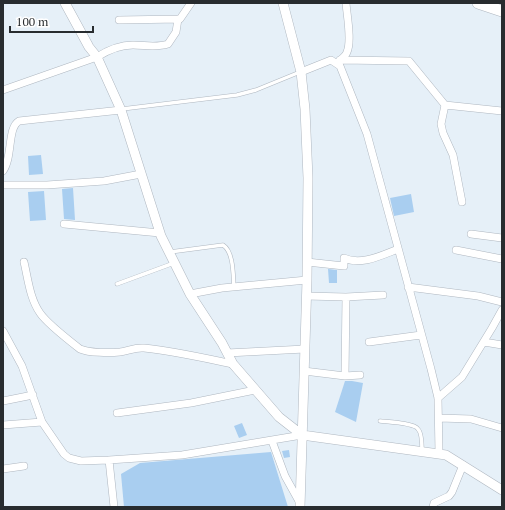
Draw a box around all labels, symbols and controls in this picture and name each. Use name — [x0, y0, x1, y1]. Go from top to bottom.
scale bar — [10, 8, 93, 34]
text: 100 m — [16, 14, 49, 29]

